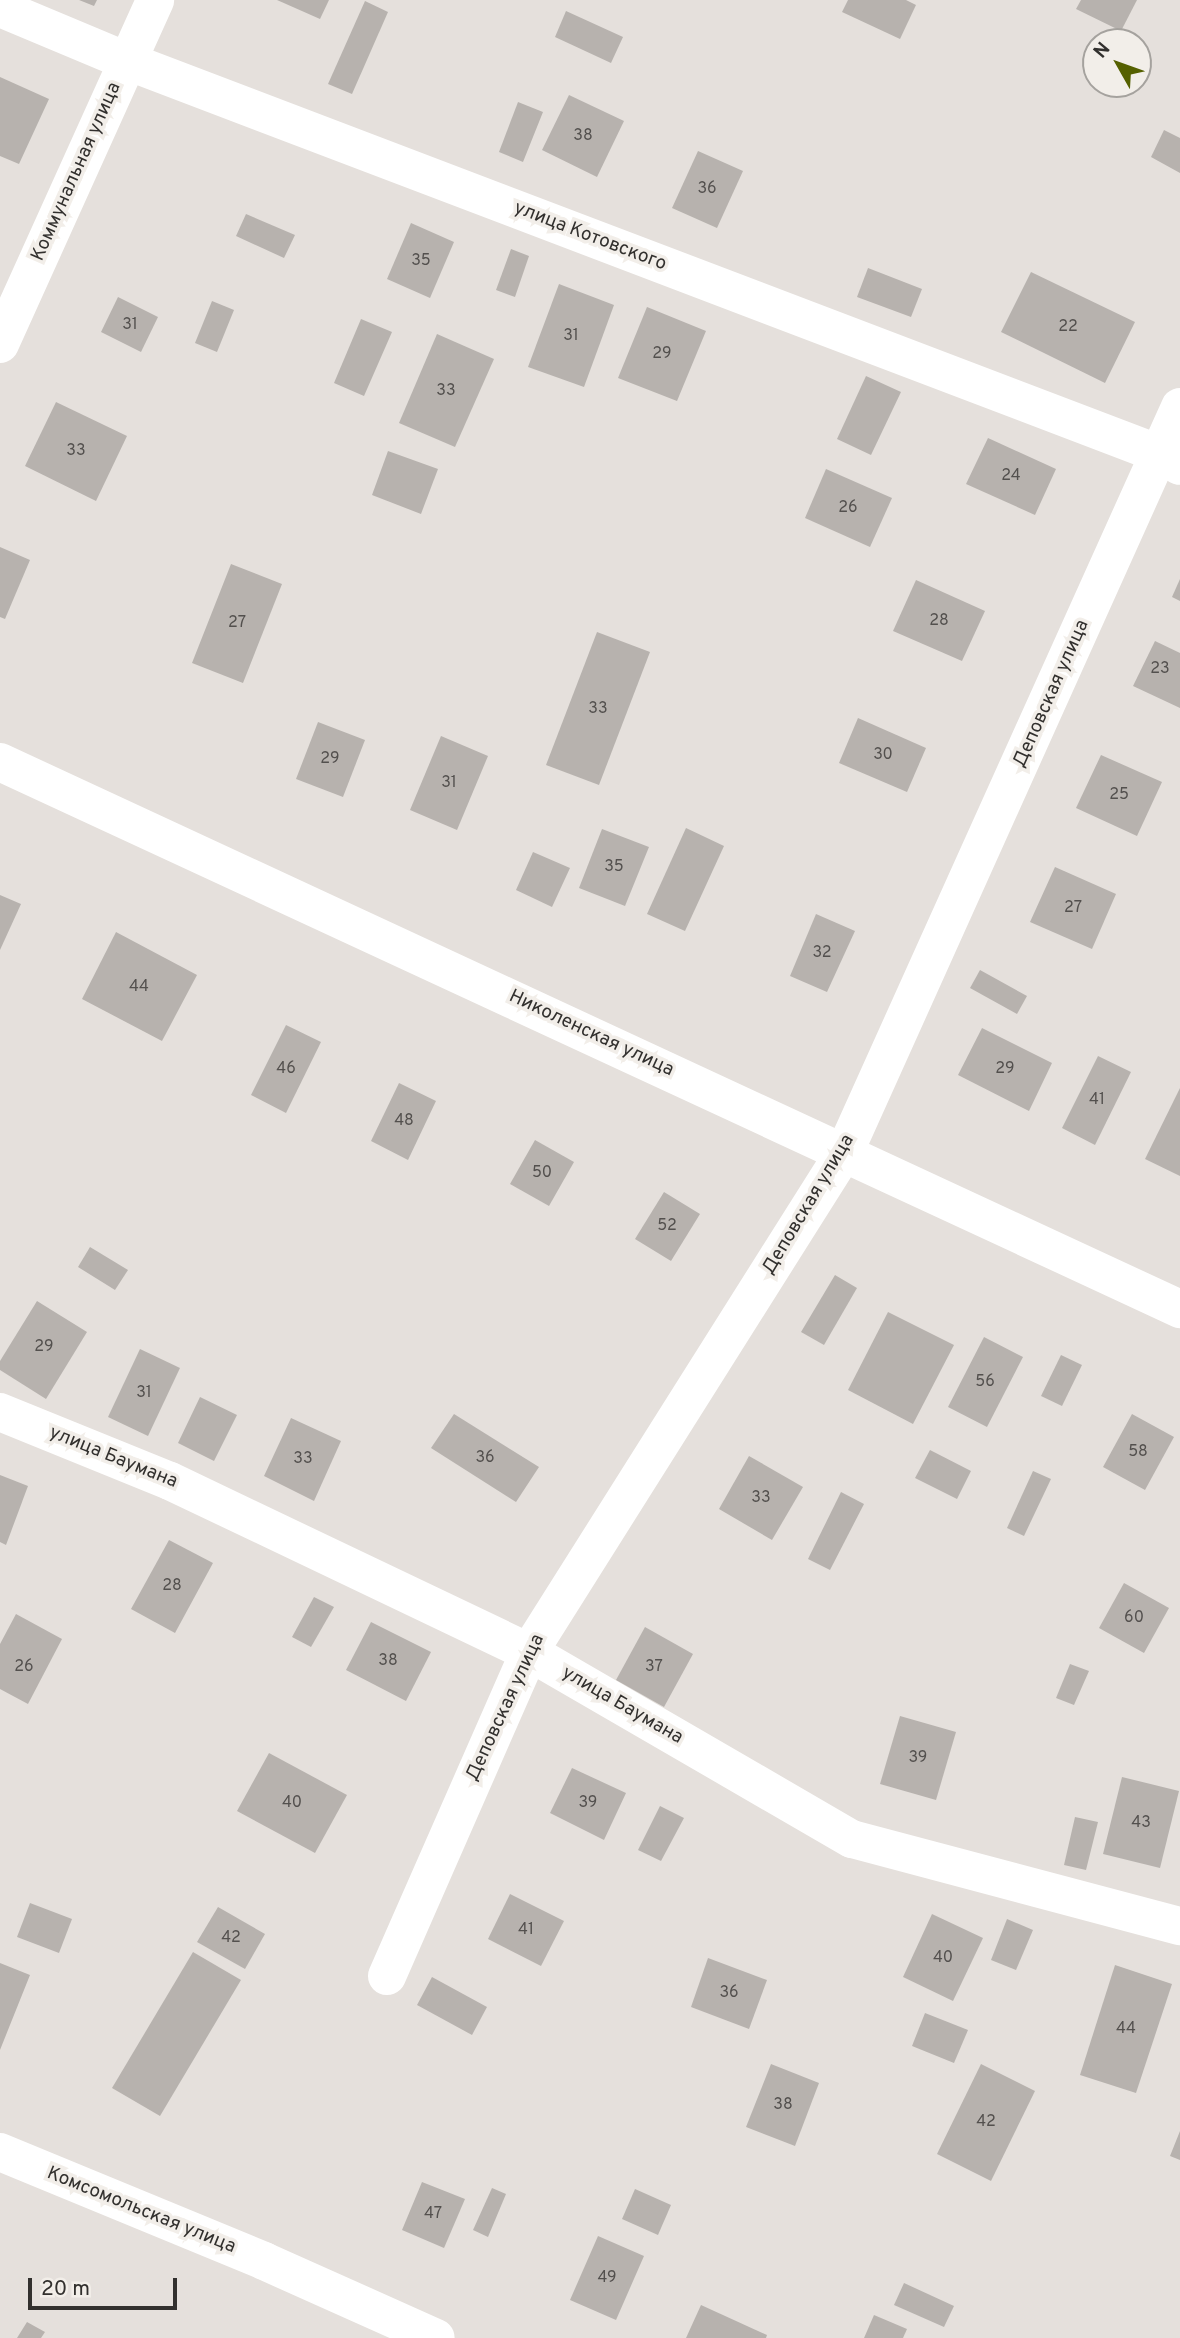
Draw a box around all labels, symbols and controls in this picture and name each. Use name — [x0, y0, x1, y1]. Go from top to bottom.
north arrow — [1082, 28, 1152, 98]
text: N — [1089, 38, 1116, 64]
street label: Коммунальная улица — [27, 79, 127, 265]
house number: 38 — [573, 126, 593, 146]
house number: 36 — [697, 179, 717, 199]
street label: улица Котовского — [510, 197, 670, 277]
house number: 35 — [411, 251, 431, 271]
house number: 31 — [122, 315, 138, 335]
house number: 22 — [1058, 317, 1078, 337]
house number: 31 — [563, 326, 579, 346]
house number: 29 — [652, 344, 672, 364]
house number: 33 — [436, 381, 456, 401]
house number: 33 — [66, 441, 86, 461]
house number: 24 — [1001, 466, 1021, 486]
house number: 26 — [838, 498, 858, 518]
house number: 28 — [929, 611, 949, 631]
house number: 27 — [228, 613, 246, 633]
street label: Деповская улица — [1009, 617, 1095, 771]
house number: 23 — [1150, 659, 1170, 679]
house number: 33 — [588, 699, 608, 719]
house number: 30 — [873, 745, 893, 765]
house number: 29 — [320, 749, 340, 769]
house number: 31 — [441, 773, 457, 793]
house number: 25 — [1109, 785, 1129, 805]
house number: 35 — [604, 857, 624, 877]
house number: 27 — [1064, 898, 1082, 918]
house number: 32 — [812, 943, 832, 963]
house number: 44 — [129, 977, 149, 997]
street label: Николенская улица — [505, 986, 677, 1082]
house number: 46 — [276, 1059, 296, 1079]
house number: 29 — [995, 1059, 1015, 1079]
house number: 41 — [1089, 1090, 1105, 1110]
house number: 48 — [394, 1111, 414, 1131]
street label: Деповская улица — [758, 1131, 860, 1279]
house number: 50 — [532, 1163, 552, 1183]
house number: 52 — [657, 1216, 677, 1236]
house number: 29 — [34, 1337, 54, 1357]
house number: 56 — [975, 1372, 995, 1392]
house number: 31 — [136, 1383, 152, 1403]
street label: улица Баумана — [46, 1422, 180, 1494]
house number: 58 — [1128, 1442, 1148, 1462]
house number: 36 — [475, 1448, 495, 1468]
house number: 33 — [293, 1449, 313, 1469]
house number: 33 — [751, 1488, 771, 1508]
house number: 28 — [162, 1576, 182, 1596]
house number: 60 — [1124, 1608, 1144, 1628]
street label: Деповская улица — [462, 1631, 550, 1785]
house number: 38 — [378, 1651, 398, 1671]
house number: 26 — [14, 1657, 34, 1677]
house number: 37 — [645, 1657, 663, 1677]
street label: улица Баумана — [557, 1662, 687, 1750]
house number: 39 — [909, 1748, 927, 1768]
house number: 40 — [282, 1793, 302, 1813]
house number: 39 — [579, 1793, 597, 1813]
house number: 43 — [1131, 1813, 1151, 1833]
house number: 41 — [518, 1920, 534, 1940]
house number: 42 — [221, 1928, 241, 1948]
house number: 40 — [933, 1948, 953, 1968]
house number: 36 — [719, 1983, 739, 2003]
house number: 44 — [1116, 2019, 1136, 2039]
house number: 38 — [773, 2095, 793, 2115]
house number: 42 — [976, 2112, 996, 2132]
street label: Комсомольская улица — [43, 2163, 239, 2259]
house number: 47 — [424, 2204, 442, 2224]
scale bar — [32, 2264, 180, 2308]
house number: 49 — [597, 2268, 617, 2288]
text: 20 m — [41, 2276, 90, 2303]

